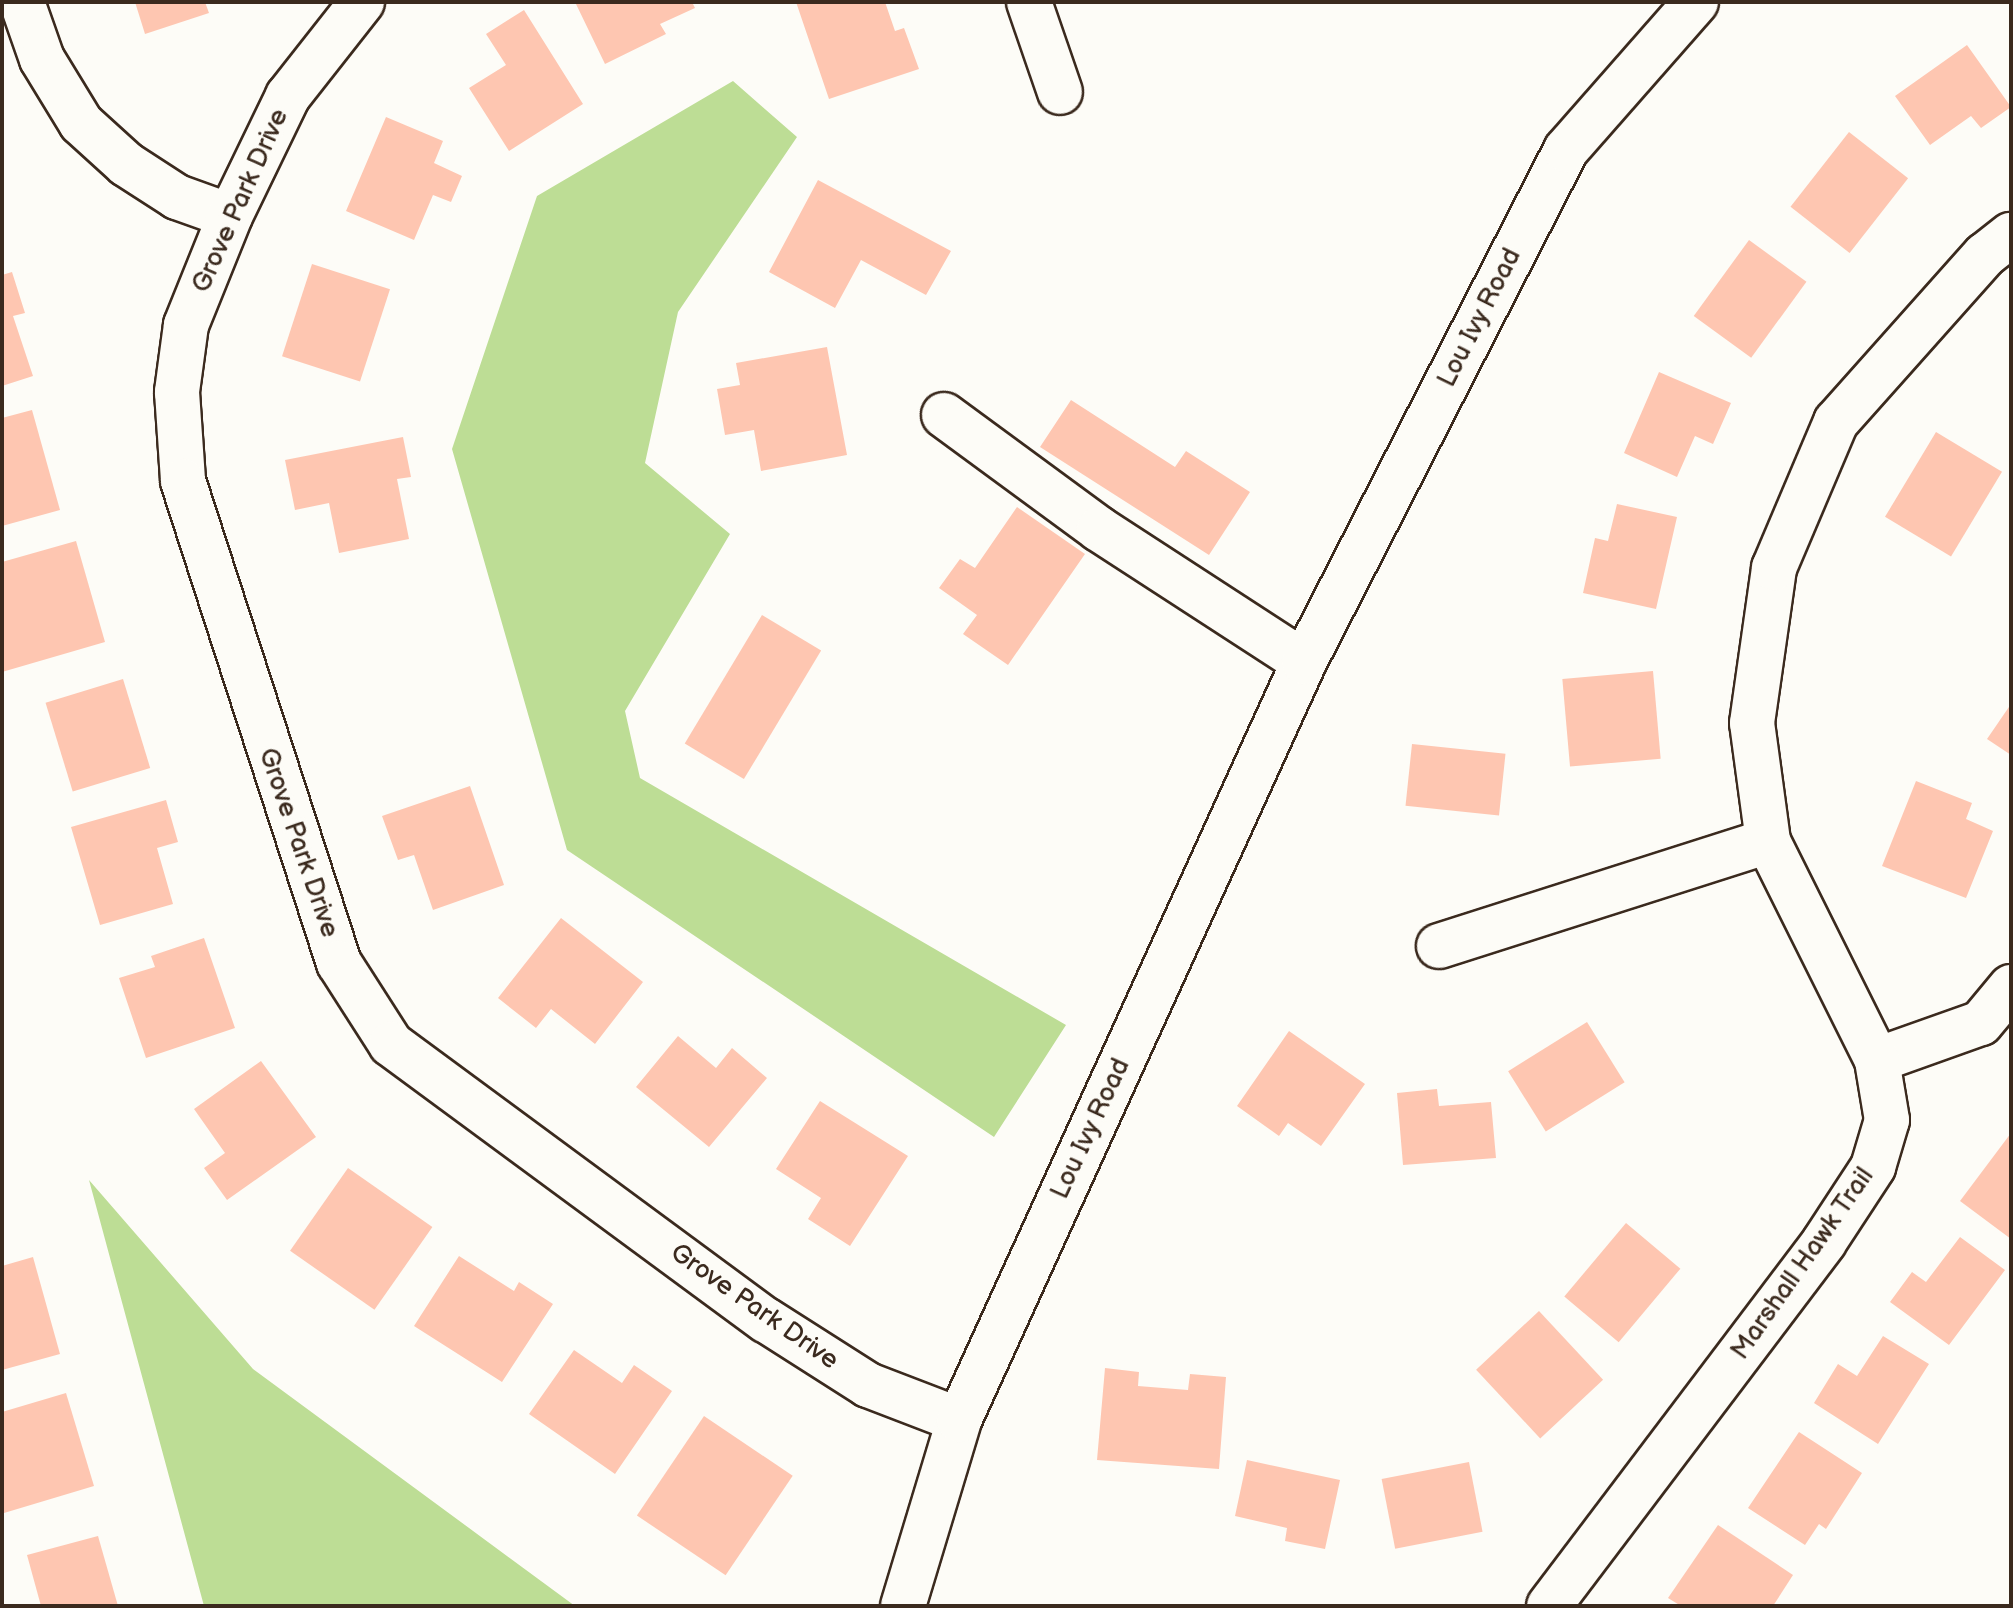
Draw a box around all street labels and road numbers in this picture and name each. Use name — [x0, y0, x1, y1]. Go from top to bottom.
street label: Grove Park Drive — [186, 104, 296, 298]
street label: Lou Ivy Road — [1431, 243, 1529, 393]
street label: Grove Park Drive — [251, 744, 345, 942]
street label: Lou Ivy Road — [1045, 1053, 1137, 1205]
street label: Marshall Hawk Trail — [1725, 1162, 1881, 1366]
street label: Grove Park Drive — [664, 1237, 844, 1377]

